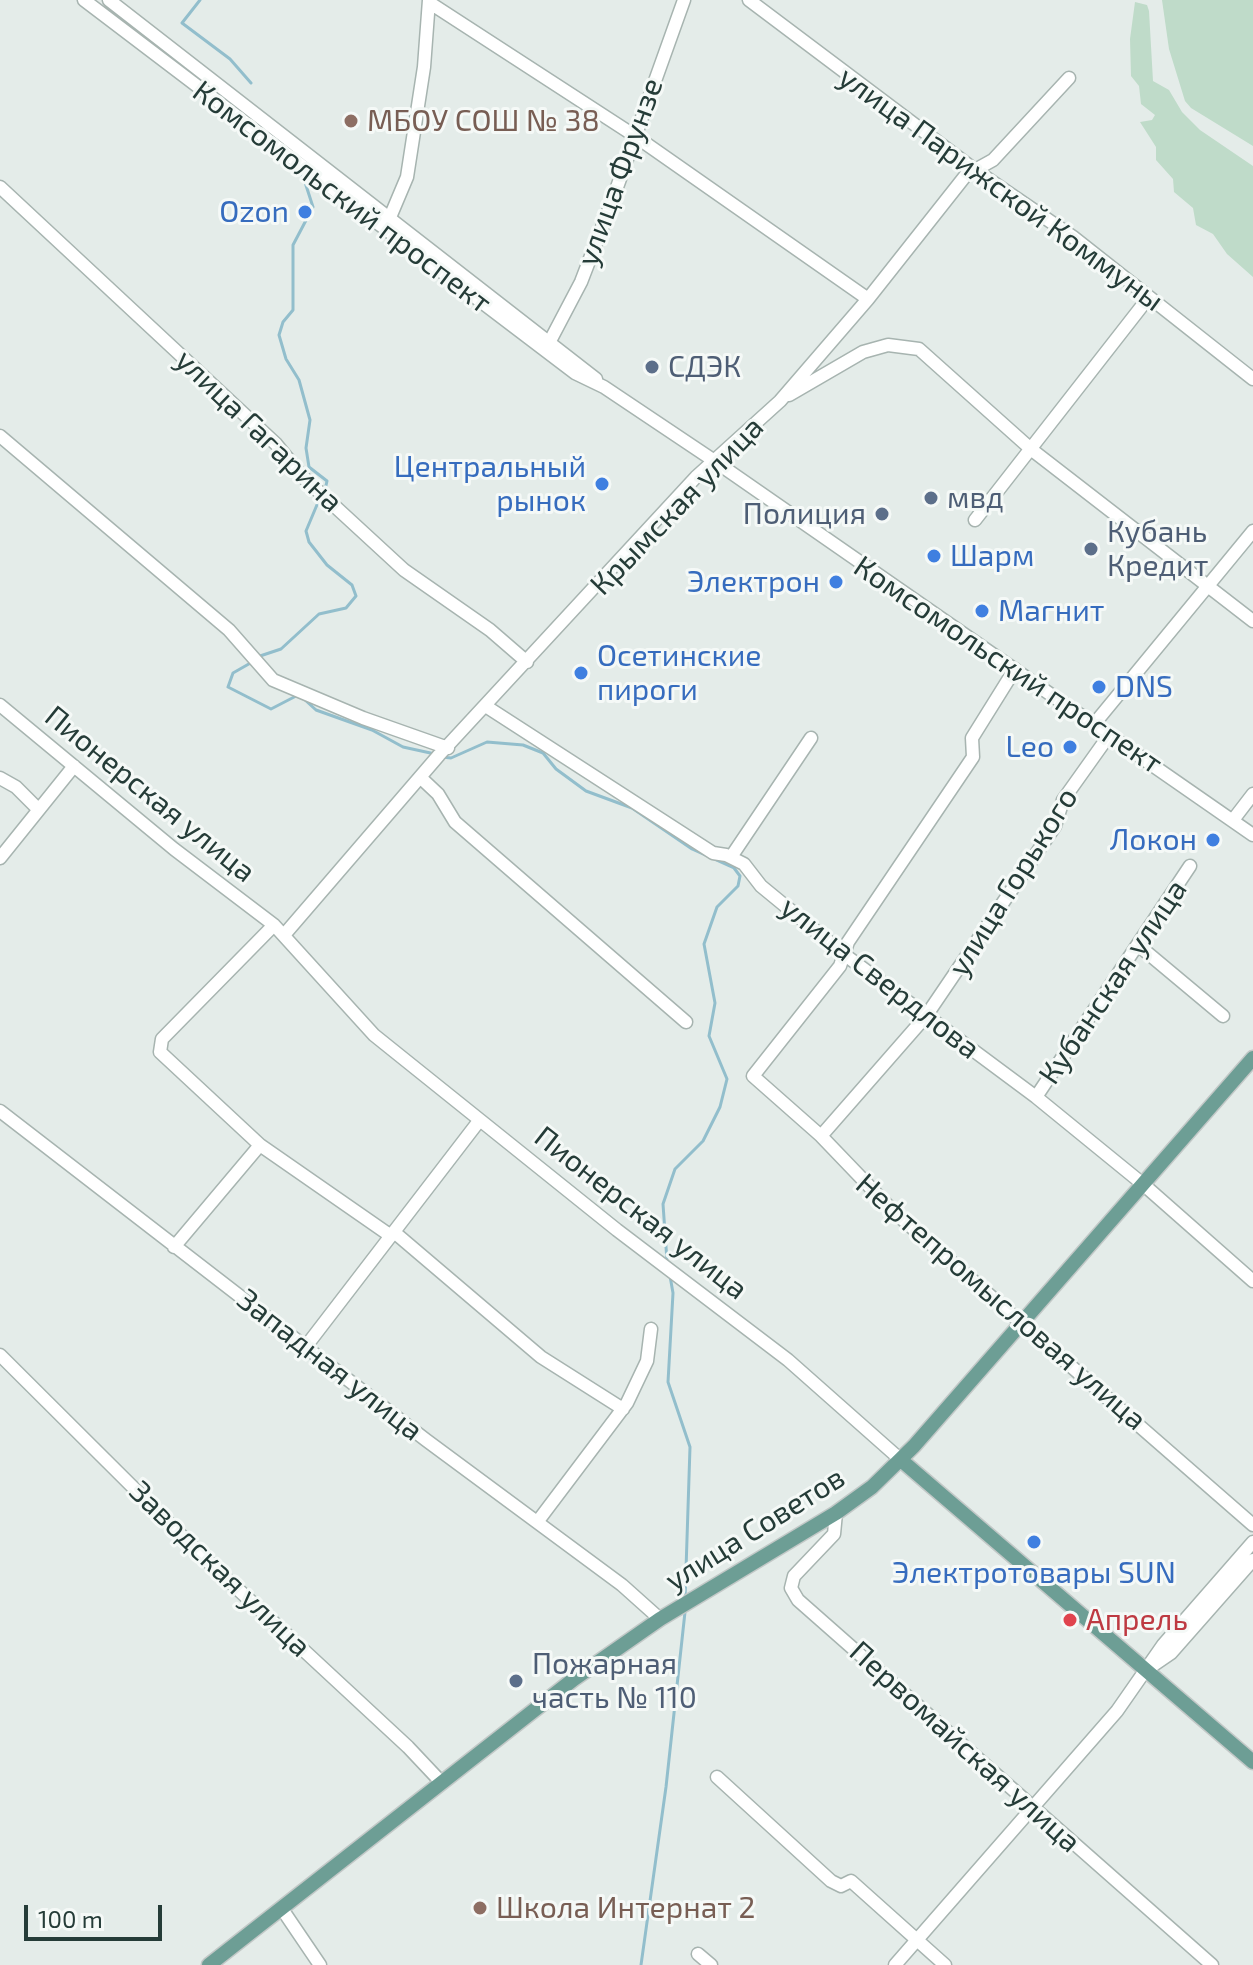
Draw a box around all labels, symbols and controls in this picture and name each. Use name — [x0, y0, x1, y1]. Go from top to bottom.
street label: улица Парижской Коммуны — [832, 59, 1170, 319]
street label: Комсомольский проспект — [186, 73, 498, 321]
street label: улица Фрунзе — [569, 73, 671, 271]
place label: МБОУ СОШ № 38 — [367, 103, 600, 139]
marker: МБОУ СОШ № 38 — [342, 112, 360, 130]
place label: Ozon — [219, 194, 289, 230]
marker: Ozon — [296, 203, 314, 221]
street label: улица Гагарина — [168, 342, 350, 520]
place label: СДЭК — [668, 349, 741, 385]
marker: СДЭК — [643, 358, 661, 376]
street label: Крымская улица — [583, 409, 771, 603]
place label: Центральный рынок — [394, 449, 586, 520]
marker: Центральный рынок — [593, 475, 611, 493]
place label: мвд — [947, 480, 1004, 516]
marker: мвд — [922, 489, 940, 507]
place label: Полиция — [743, 496, 866, 532]
marker: Полиция — [873, 505, 891, 523]
place label: Кубань Кредит — [1107, 514, 1208, 584]
place label: Шарм — [950, 538, 1034, 574]
marker: Кубань Кредит — [1082, 540, 1100, 558]
marker: Шарм — [925, 547, 943, 565]
street label: Комсомольский проспект — [847, 548, 1169, 782]
place label: Электрон — [687, 564, 820, 600]
marker: Электрон — [827, 573, 845, 591]
place label: Магнит — [998, 593, 1104, 629]
marker: Магнит — [973, 602, 991, 620]
place label: Осетинские пироги — [597, 638, 761, 708]
marker: Осетинские пироги — [572, 664, 590, 682]
place label: DNS — [1115, 669, 1173, 705]
marker: DNS — [1090, 678, 1108, 696]
street label: Пионерская улица — [38, 698, 262, 890]
place label: Leo — [1005, 729, 1054, 765]
marker: Leo — [1061, 738, 1079, 756]
street label: улица Горького — [941, 781, 1085, 983]
place label: Локон — [1110, 822, 1197, 858]
marker: Локон — [1204, 831, 1222, 849]
street label: Кубанская улица — [1031, 873, 1195, 1091]
street label: улица Свердлова — [773, 889, 987, 1067]
street label: Пионерская улица — [527, 1119, 755, 1307]
street label: Нефтепромысловая улица — [848, 1166, 1154, 1438]
street label: Западная улица — [230, 1281, 430, 1449]
street label: улица Советов — [659, 1459, 851, 1599]
street label: Заводская улица — [122, 1473, 318, 1665]
marker: Электротовары SUN — [1025, 1533, 1043, 1551]
place label: Электротовары SUN — [892, 1555, 1176, 1591]
place label: Апрель — [1086, 1602, 1188, 1638]
marker: Апрель — [1061, 1611, 1079, 1629]
street label: Первомайская улица — [842, 1634, 1088, 1860]
place label: Пожарная часть № 110 — [532, 1646, 697, 1716]
marker: Пожарная часть № 110 — [507, 1672, 525, 1690]
scale bar — [28, 1889, 166, 1939]
place label: Школа Интернат 2 — [496, 1890, 755, 1926]
marker: Школа Интернат 2 — [471, 1899, 489, 1917]
text: 100 m — [38, 1904, 103, 1933]

